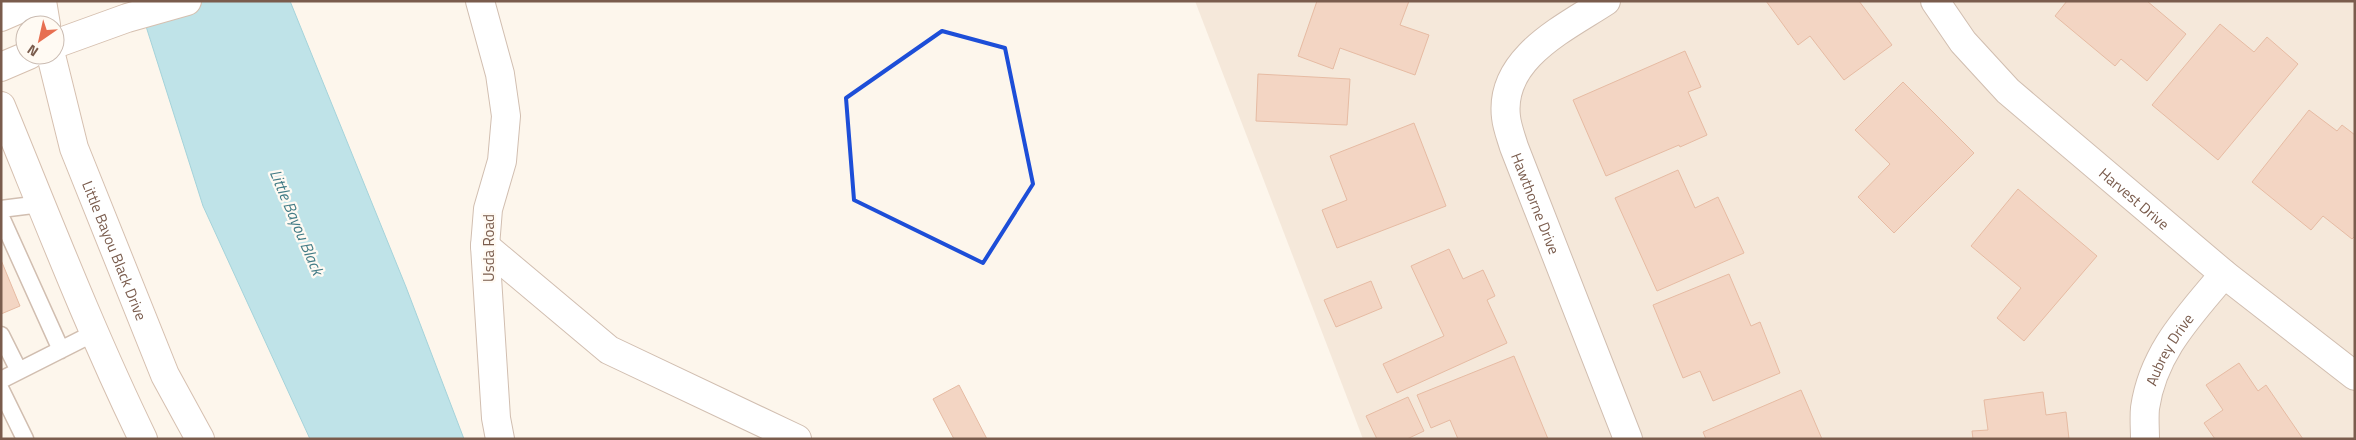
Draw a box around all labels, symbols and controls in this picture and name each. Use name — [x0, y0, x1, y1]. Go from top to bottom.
north arrow — [15, 15, 65, 65]
text: N — [23, 40, 42, 63]
street label: Hawthorne Drive — [1506, 149, 1566, 257]
street label: Harvest Drive — [2094, 162, 2175, 235]
water label: Little Bayou Black — [264, 165, 331, 280]
street label: Little Bayou Black Drive — [77, 177, 153, 324]
street label: Usda Road — [477, 214, 500, 282]
street label: Aubrey Drive — [2139, 308, 2199, 389]

